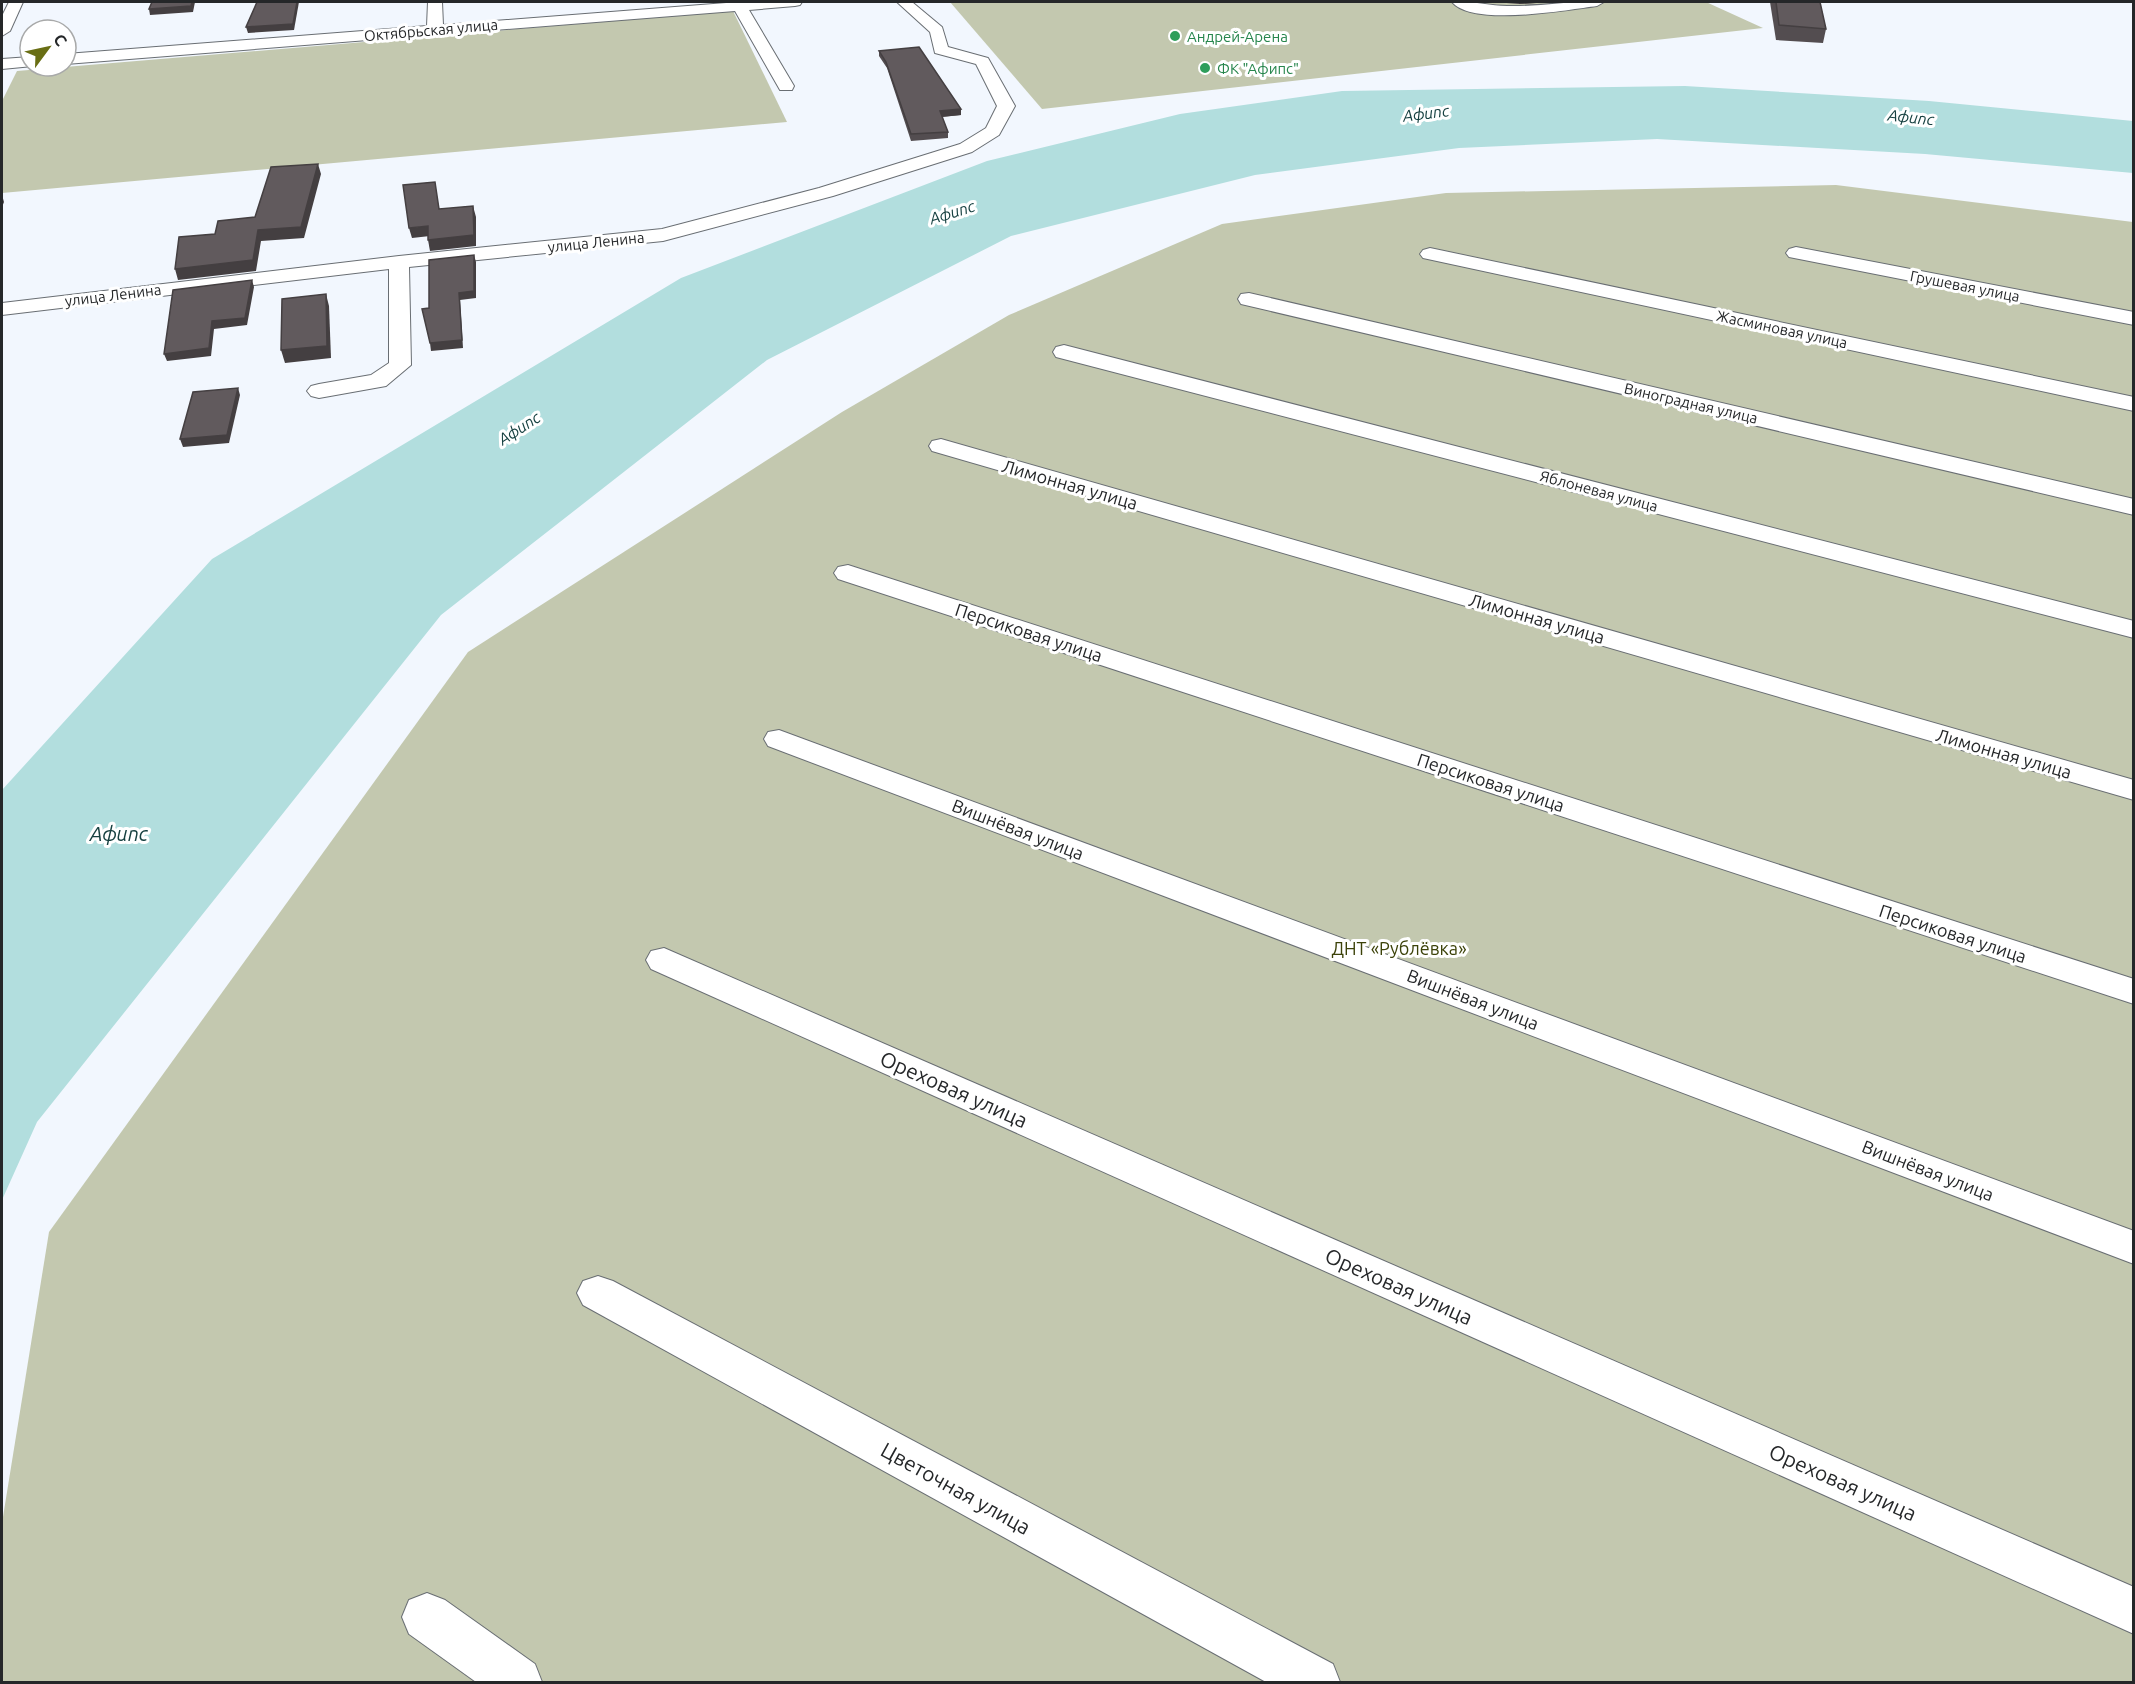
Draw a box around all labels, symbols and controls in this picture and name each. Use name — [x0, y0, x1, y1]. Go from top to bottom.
street label: Октябрьская улица — [363, 16, 499, 44]
north arrow — [18, 18, 78, 78]
place label: Андрей-Арена — [1187, 28, 1288, 45]
marker: Андрей-Арена — [1168, 29, 1182, 43]
text: С — [50, 31, 71, 49]
place label: ФК "Афипс" — [1217, 60, 1299, 77]
marker: ФК "Афипс" — [1198, 61, 1212, 75]
water label: Афипс — [1401, 101, 1451, 125]
water label: Афипс — [1886, 106, 1936, 128]
water label: Афипс — [926, 196, 977, 228]
street label: улица Ленина — [547, 228, 645, 256]
street label: Грушевая улица — [1909, 267, 2021, 305]
street label: улица Ленина — [64, 281, 162, 309]
street label: Жасминовая улица — [1715, 307, 1849, 351]
street label: Виноградная улица — [1623, 379, 1759, 427]
water label: Афипс — [494, 407, 544, 449]
street label: Лимонная улица — [1000, 455, 1140, 513]
street label: Яблоневая улица — [1538, 467, 1660, 515]
street label: Лимонная улица — [1467, 589, 1607, 647]
street label: Персиковая улица — [953, 599, 1105, 665]
street label: Лимонная улица — [1934, 724, 2074, 782]
street label: Персиковая улица — [1415, 749, 1567, 815]
street label: Вишнёвая улица — [949, 795, 1087, 863]
water label: Афипс — [89, 822, 149, 845]
street label: Персиковая улица — [1877, 900, 2029, 966]
park label: ДНТ «Рублёвка» — [1331, 938, 1467, 958]
street label: Вишнёвая улица — [1404, 965, 1542, 1033]
street label: Ореховая улица — [877, 1046, 1031, 1132]
street label: Вишнёвая улица — [1859, 1136, 1997, 1204]
street label: Ореховая улица — [1322, 1243, 1476, 1329]
street label: Цветочная улица — [877, 1437, 1035, 1539]
street label: Ореховая улица — [1766, 1439, 1920, 1525]

